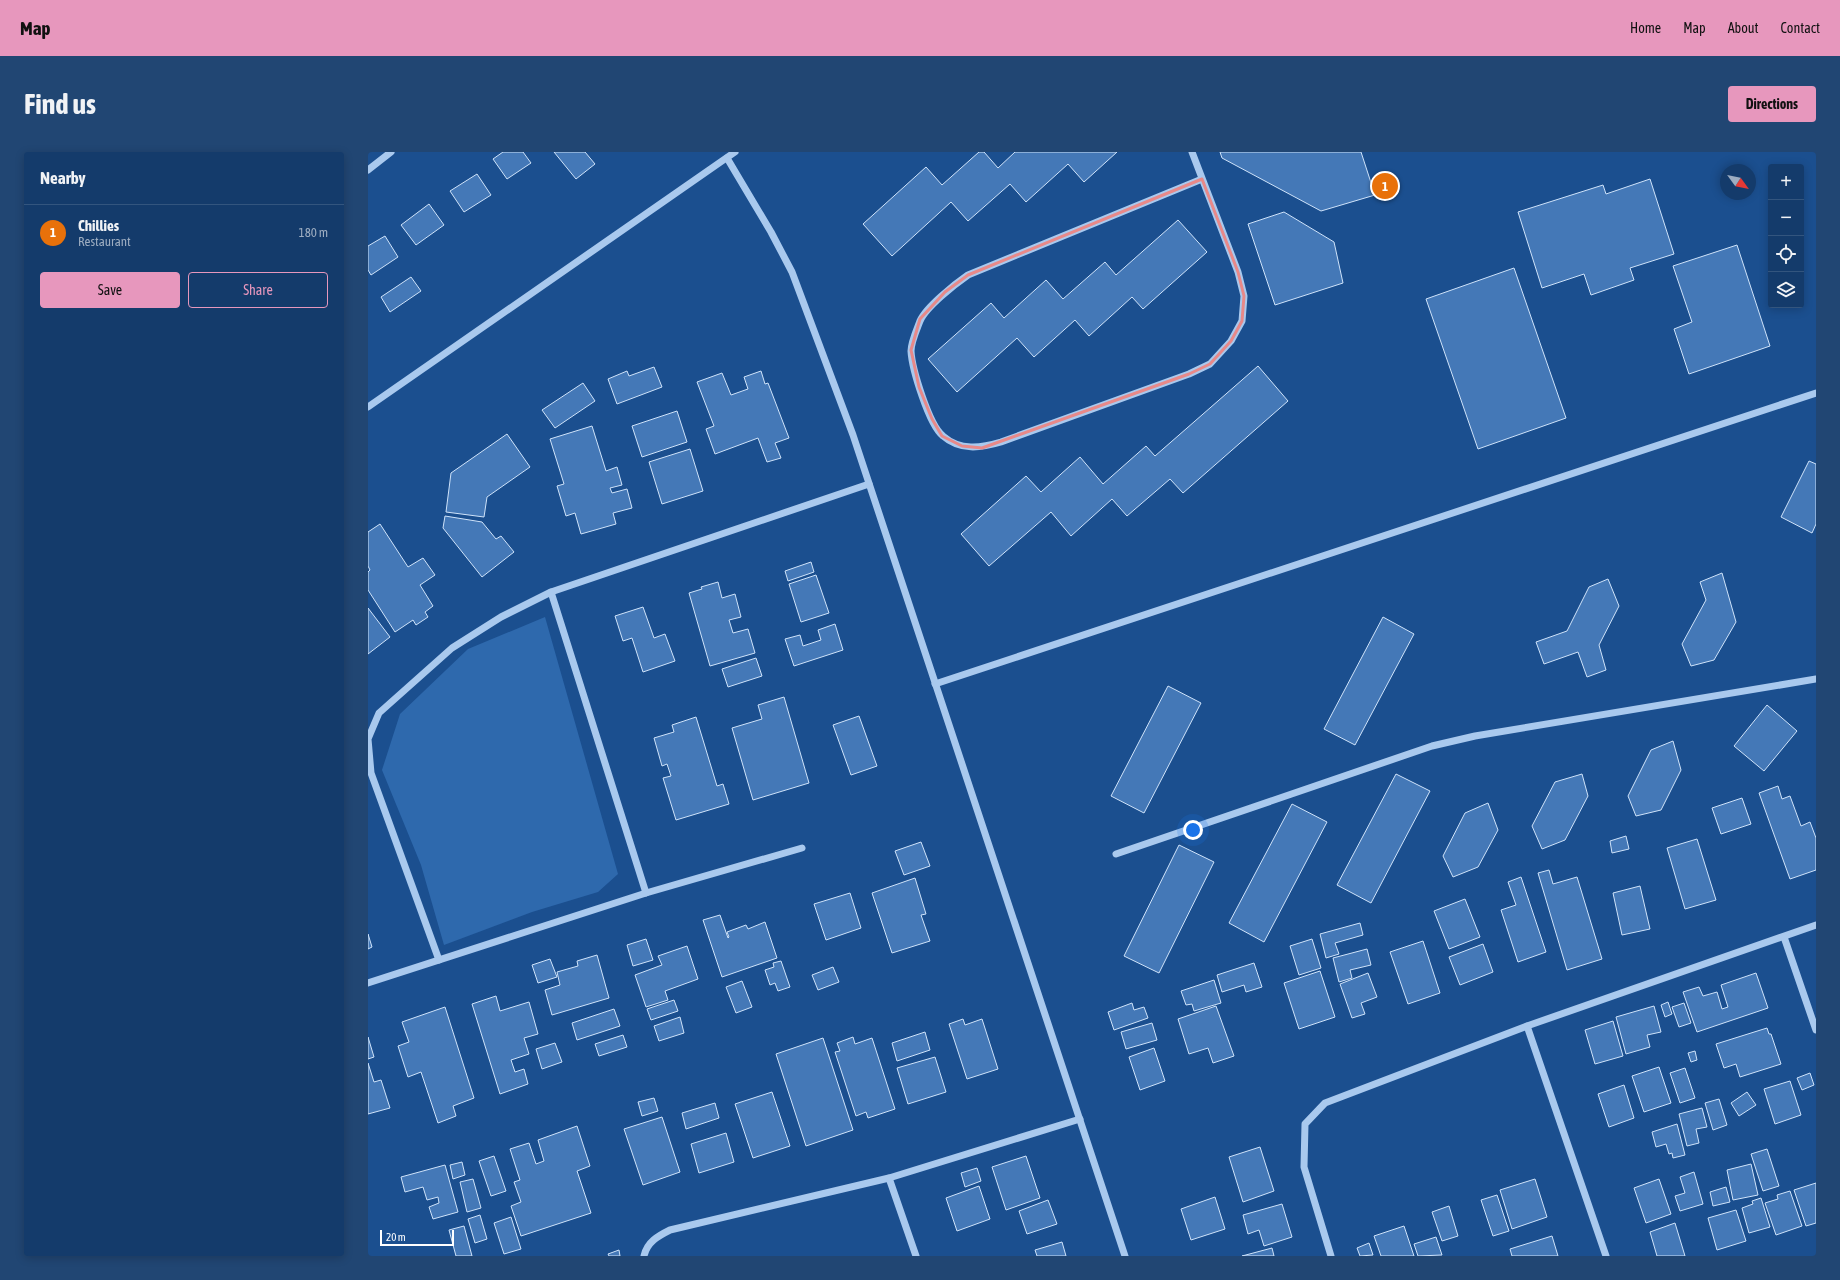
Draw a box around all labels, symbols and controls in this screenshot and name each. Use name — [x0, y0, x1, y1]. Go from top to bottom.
text: Map — [20, 17, 51, 39]
text: Home — [1630, 20, 1661, 36]
text: Map — [1683, 20, 1706, 36]
text: About — [1728, 20, 1759, 36]
text: Contact — [1781, 20, 1820, 36]
button: Directions — [1728, 86, 1816, 122]
text: Find us — [24, 88, 96, 120]
north arrow — [1720, 164, 1756, 200]
map controls — [1768, 164, 1804, 308]
button: + — [1768, 164, 1804, 200]
text: Nearby — [40, 168, 86, 188]
pin: 1 — [1372, 171, 1398, 201]
button: − — [1768, 200, 1804, 236]
text: Chillies — [78, 217, 119, 234]
text: 1 — [50, 225, 56, 240]
text: 180 m — [299, 225, 328, 240]
text: Restaurant — [78, 234, 131, 249]
button: locate — [1768, 236, 1804, 272]
button: Save — [40, 272, 180, 308]
button: Share — [188, 272, 328, 308]
button: layers — [1768, 272, 1804, 308]
your location — [1183, 820, 1203, 840]
scale bar — [380, 1228, 454, 1247]
text: 20 m — [386, 1231, 406, 1243]

